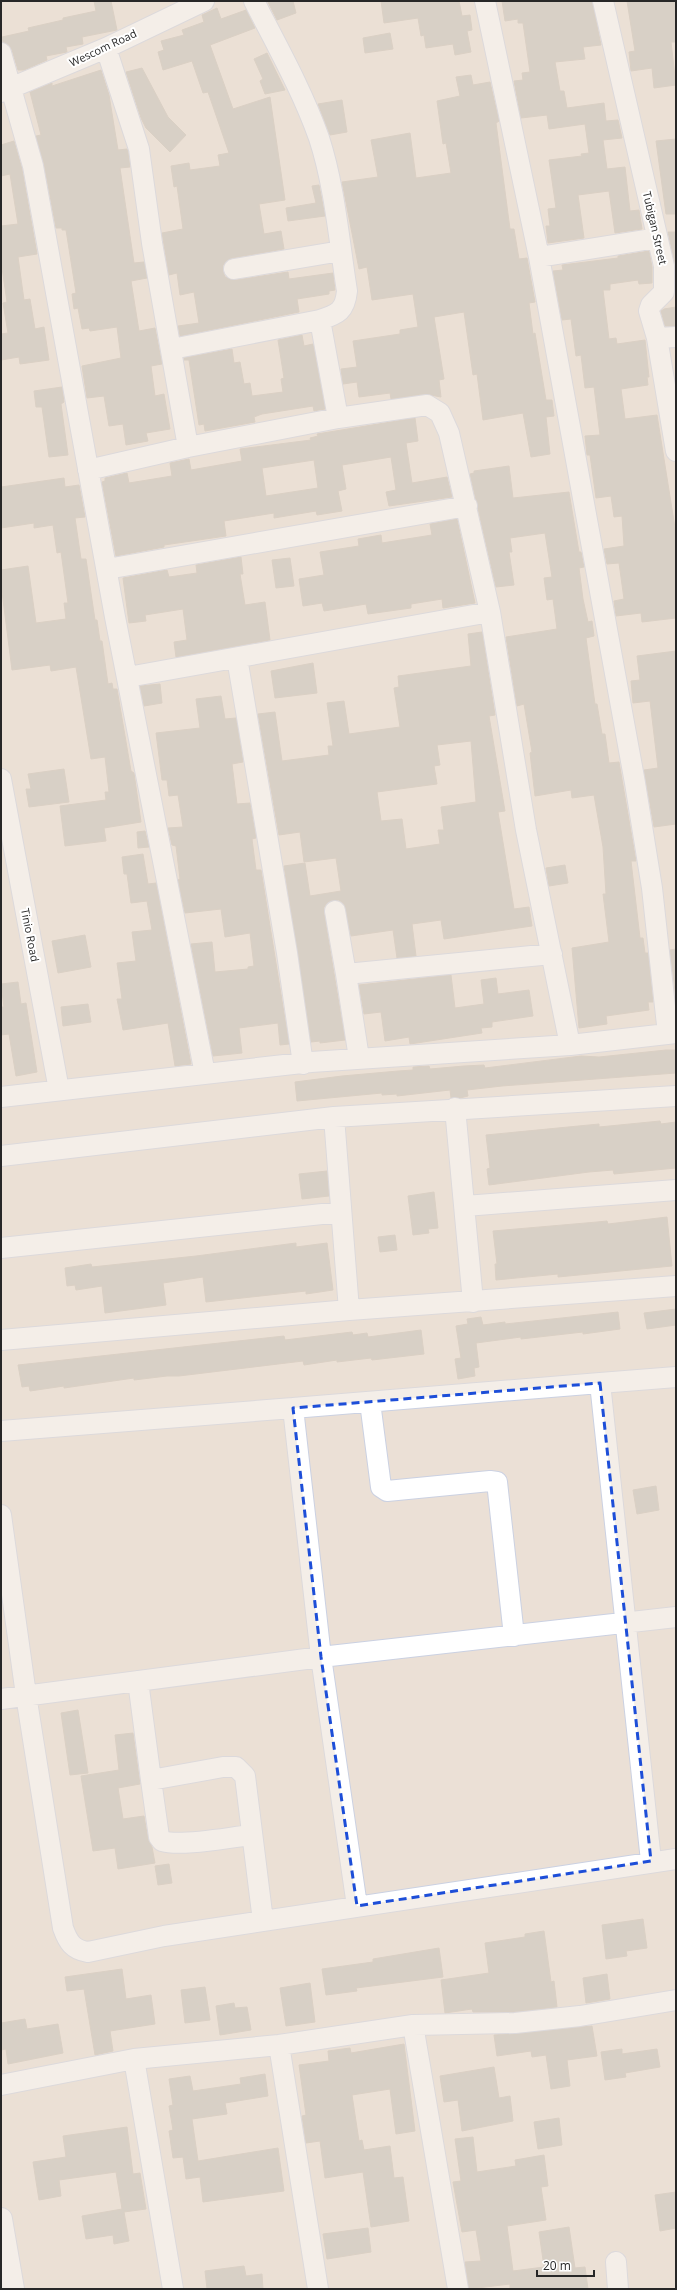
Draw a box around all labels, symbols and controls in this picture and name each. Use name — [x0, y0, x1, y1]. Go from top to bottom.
street label: Wescom Road — [67, 25, 139, 70]
street label: Tubigan Street — [640, 190, 671, 266]
street label: Tinio Road — [18, 907, 43, 963]
scale bar — [537, 2252, 594, 2278]
text: 20 m — [543, 2257, 571, 2274]

